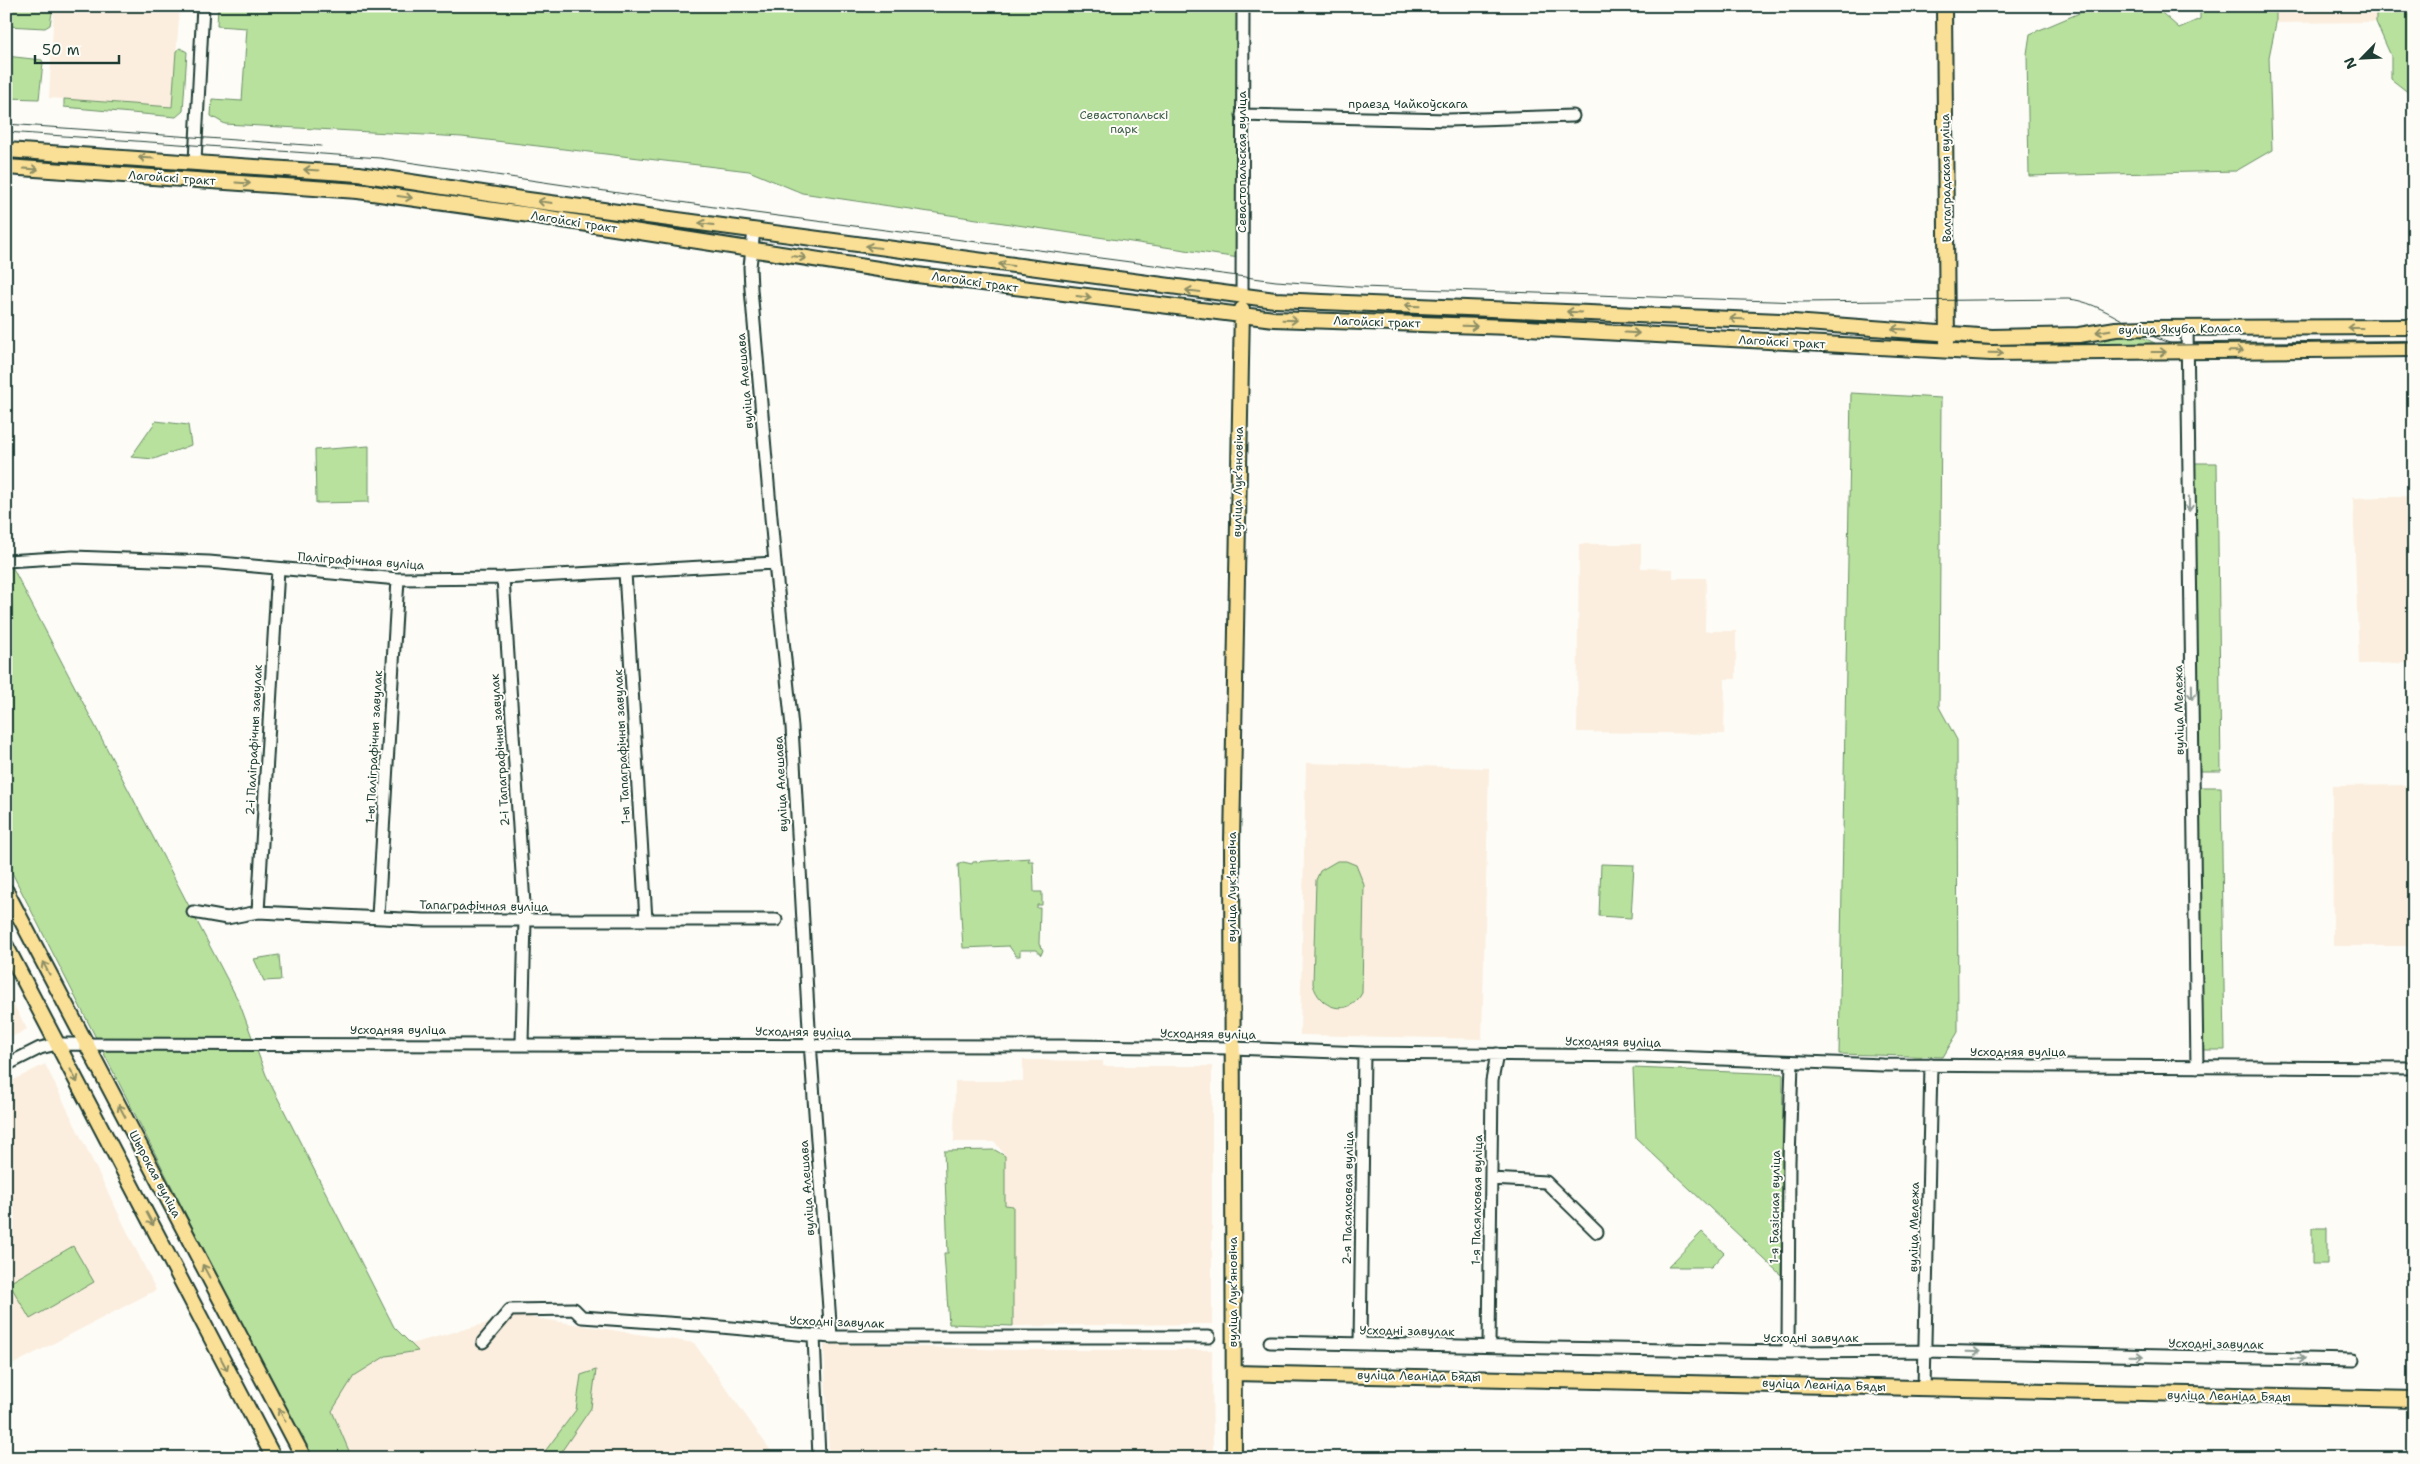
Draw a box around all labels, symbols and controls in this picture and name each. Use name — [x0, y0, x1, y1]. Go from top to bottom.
scale bar — [35, 32, 119, 64]
north arrow — [2338, 32, 2388, 82]
text: 50 m — [42, 40, 80, 60]
text: N — [2340, 55, 2361, 72]
street label: Севастопальская вуліца — [1234, 91, 1250, 233]
street label: праезд Чайкоўскага — [1348, 96, 1468, 112]
park label: Севастопальскі парк — [1079, 107, 1169, 137]
street label: Валгаградская вуліца — [1937, 113, 1955, 242]
one-way arrow — [139, 154, 155, 163]
one-way arrow — [22, 164, 38, 173]
one-way arrow — [303, 166, 319, 175]
street label: Лагойскі тракт — [128, 167, 217, 189]
one-way arrow — [235, 179, 251, 188]
one-way arrow — [397, 193, 413, 203]
one-way arrow — [537, 197, 553, 207]
street label: Лагойскі тракт — [530, 207, 619, 237]
one-way arrow — [698, 219, 714, 229]
one-way arrow — [865, 242, 881, 252]
one-way arrow — [791, 252, 807, 262]
one-way arrow — [998, 260, 1014, 270]
street label: Лагойскі тракт — [931, 268, 1020, 296]
one-way arrow — [1186, 286, 1202, 296]
one-way arrow — [1076, 292, 1092, 302]
one-way arrow — [1404, 301, 1420, 310]
one-way arrow — [1567, 307, 1583, 317]
street label: Лагойскі тракт — [1333, 312, 1422, 332]
one-way arrow — [1729, 314, 1745, 324]
one-way arrow — [1282, 315, 1298, 325]
street label: вуліца Якуба Коласа — [2118, 320, 2242, 338]
one-way arrow — [1462, 321, 1478, 330]
one-way arrow — [2347, 323, 2364, 333]
one-way arrow — [1891, 324, 1907, 333]
one-way arrow — [2095, 327, 2111, 337]
one-way arrow — [1624, 329, 1640, 338]
street label: вуліца Алешава — [733, 332, 757, 430]
street label: Лагойскі тракт — [1738, 332, 1827, 352]
one-way arrow — [2150, 347, 2166, 357]
one-way arrow — [2227, 347, 2243, 356]
one-way arrow — [1988, 348, 2004, 358]
street label: вуліца Лукʼяновіча — [1229, 426, 1247, 537]
one-way arrow — [2184, 496, 2194, 512]
street label: Паліграфічная вуліца — [297, 549, 425, 573]
street label: 2-і Паліграфічны завулак — [242, 664, 266, 816]
street label: вуліца Мележа — [2170, 664, 2188, 755]
street label: 1-ы Тапаграфічны завулак — [610, 668, 634, 825]
street label: 1-ы Паліграфічны завулак — [362, 669, 386, 824]
street label: 2-і Тапаграфічны завулак — [487, 672, 513, 827]
one-way arrow — [2187, 684, 2197, 700]
street label: вуліца Алешава — [770, 735, 792, 832]
street label: вуліца Лукʼяновіча — [1224, 831, 1240, 942]
street label: Тапаграфічная вуліца — [419, 897, 549, 915]
one-way arrow — [41, 961, 50, 976]
street label: Усходняя вуліца — [350, 1022, 446, 1038]
street label: Усходняя вуліца — [755, 1023, 852, 1041]
street label: Усходняя вуліца — [1160, 1025, 1257, 1043]
street label: Усходняя вуліца — [1565, 1033, 1662, 1051]
street label: Усходняя вуліца — [1970, 1044, 2066, 1060]
one-way arrow — [69, 1068, 79, 1083]
one-way arrow — [117, 1104, 127, 1119]
street label: Шырокая вуліца — [125, 1128, 185, 1221]
street label: 2-я Пасялковая вуліца — [1339, 1131, 1357, 1265]
street label: 1-я Пасялковая вуліца — [1468, 1134, 1486, 1265]
street label: вуліца Алешава — [796, 1139, 818, 1236]
street label: 1-я Базісная вуліца — [1766, 1149, 1784, 1264]
street label: вуліца Мележа — [1905, 1181, 1923, 1272]
one-way arrow — [145, 1212, 155, 1226]
street label: вуліца Лукʼяновіча — [1225, 1236, 1241, 1347]
one-way arrow — [201, 1263, 211, 1278]
street label: Усходні завулак — [789, 1312, 886, 1332]
street label: Усходні завулак — [1359, 1322, 1455, 1340]
street label: Усходні завулак — [1763, 1330, 1859, 1346]
street label: Усходні завулак — [2168, 1335, 2264, 1353]
one-way arrow — [1965, 1348, 1981, 1357]
one-way arrow — [2128, 1352, 2144, 1361]
one-way arrow — [2290, 1355, 2306, 1364]
one-way arrow — [220, 1356, 229, 1371]
street label: вуліца Леаніда Бяды — [1357, 1367, 1481, 1385]
street label: вуліца Леаніда Бяды — [1762, 1375, 1886, 1395]
street label: вуліца Леаніда Бяды — [2167, 1387, 2291, 1405]
one-way arrow — [277, 1407, 287, 1422]

